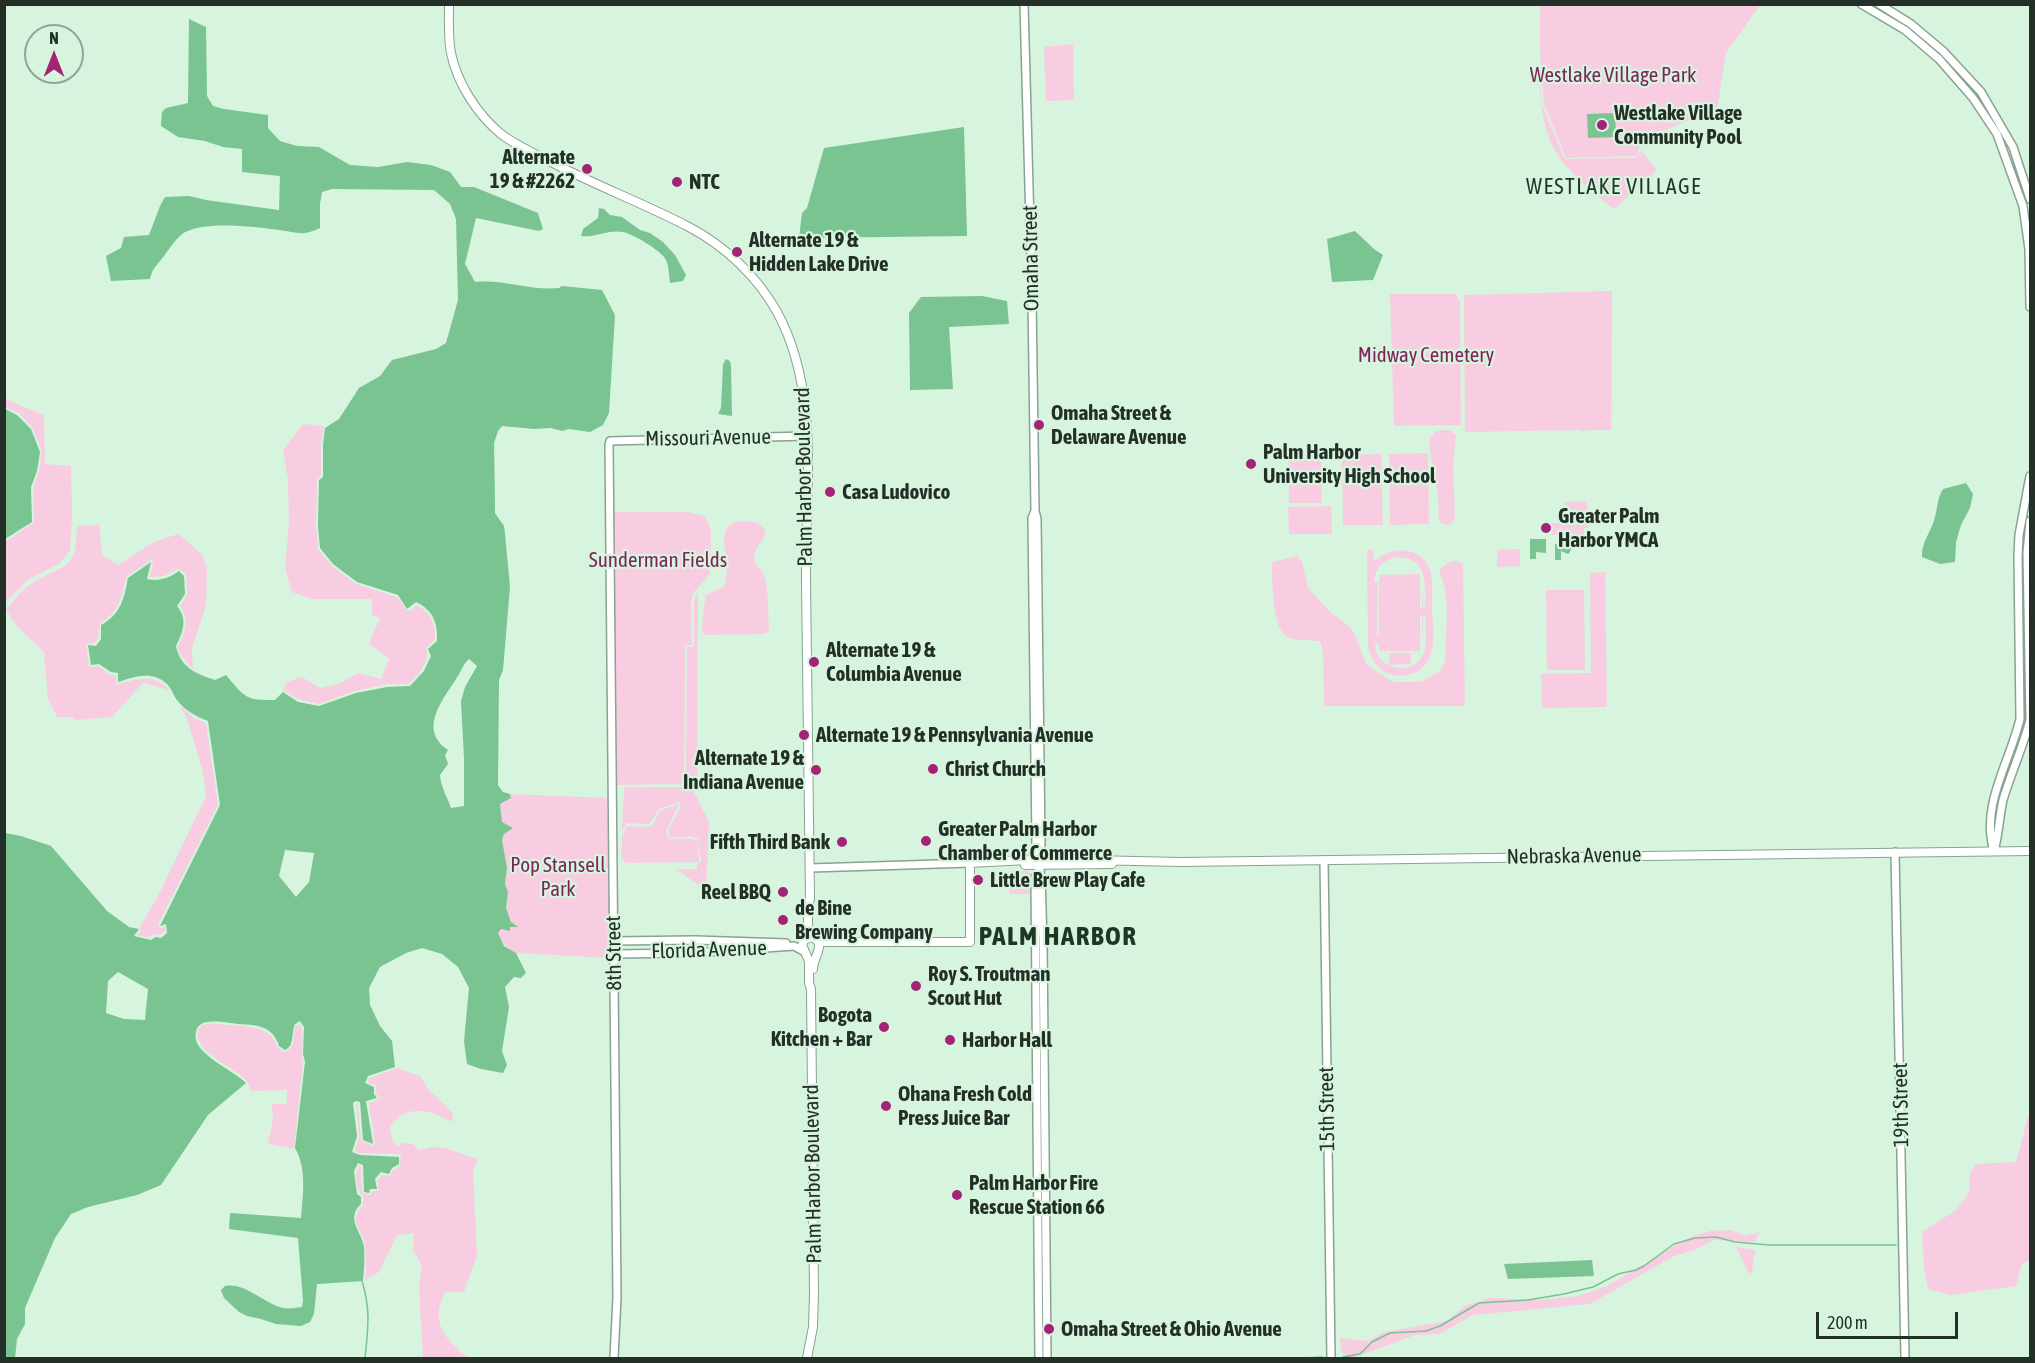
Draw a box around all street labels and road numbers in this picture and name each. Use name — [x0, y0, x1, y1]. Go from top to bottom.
street label: Omaha Street — [1017, 205, 1045, 311]
street label: Palm Harbor Boulevard — [790, 387, 818, 567]
street label: Missouri Avenue — [645, 424, 771, 452]
street label: Nebraska Avenue — [1506, 842, 1642, 870]
street label: 8th Street — [601, 915, 627, 991]
street label: Florida Avenue — [651, 935, 767, 965]
street label: 19th Street — [1888, 1062, 1914, 1148]
street label: 15th Street — [1314, 1066, 1340, 1152]
street label: Palm Harbor Boulevard — [799, 1084, 827, 1264]

